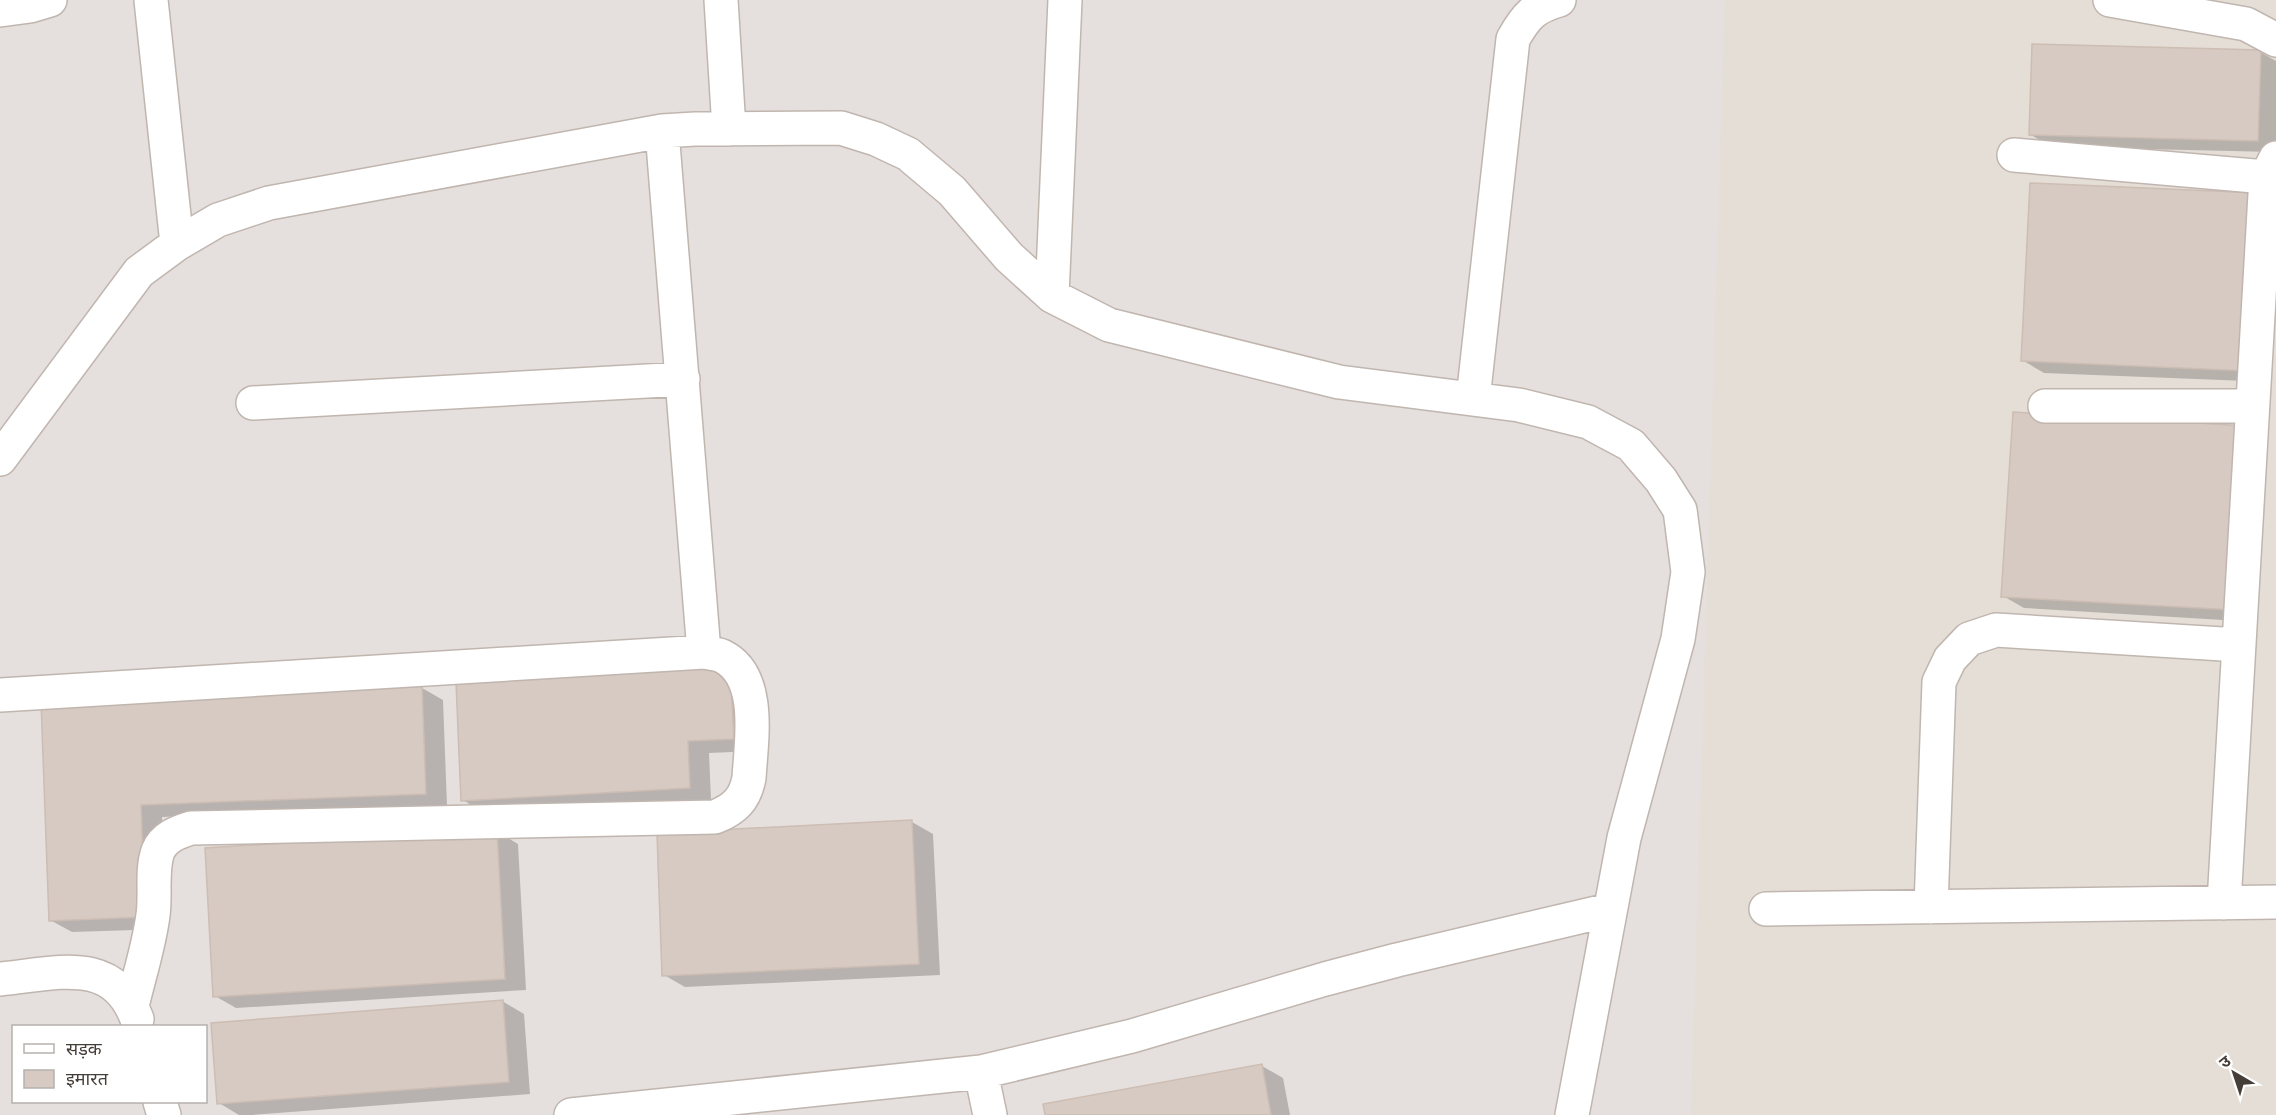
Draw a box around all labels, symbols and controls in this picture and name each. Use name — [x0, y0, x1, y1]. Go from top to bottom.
legend — [12, 1025, 207, 1103]
text: सड़क — [66, 1038, 103, 1059]
north arrow — [2204, 1043, 2264, 1103]
text: उ — [2215, 1051, 2235, 1072]
text: इमारत — [66, 1068, 109, 1089]

